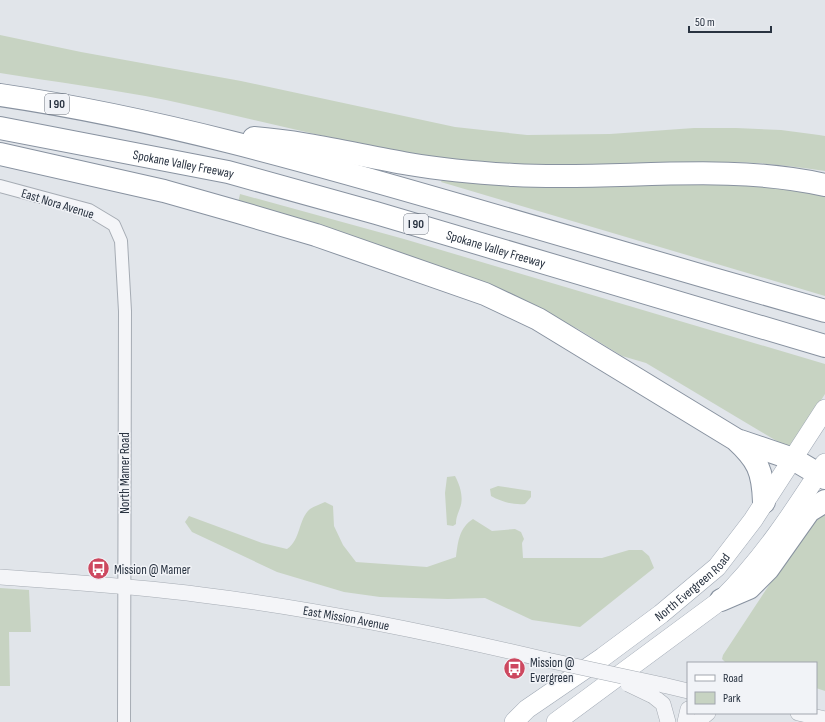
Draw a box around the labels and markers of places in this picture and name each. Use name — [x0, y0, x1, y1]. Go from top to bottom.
bus stop icon: Mission @ Mamer — [86, 556, 112, 582]
place label: Mission @ Mamer — [114, 562, 191, 578]
place label: Mission @ Evergreen — [530, 655, 575, 686]
bus stop icon: Mission @ Evergreen — [502, 656, 528, 682]

